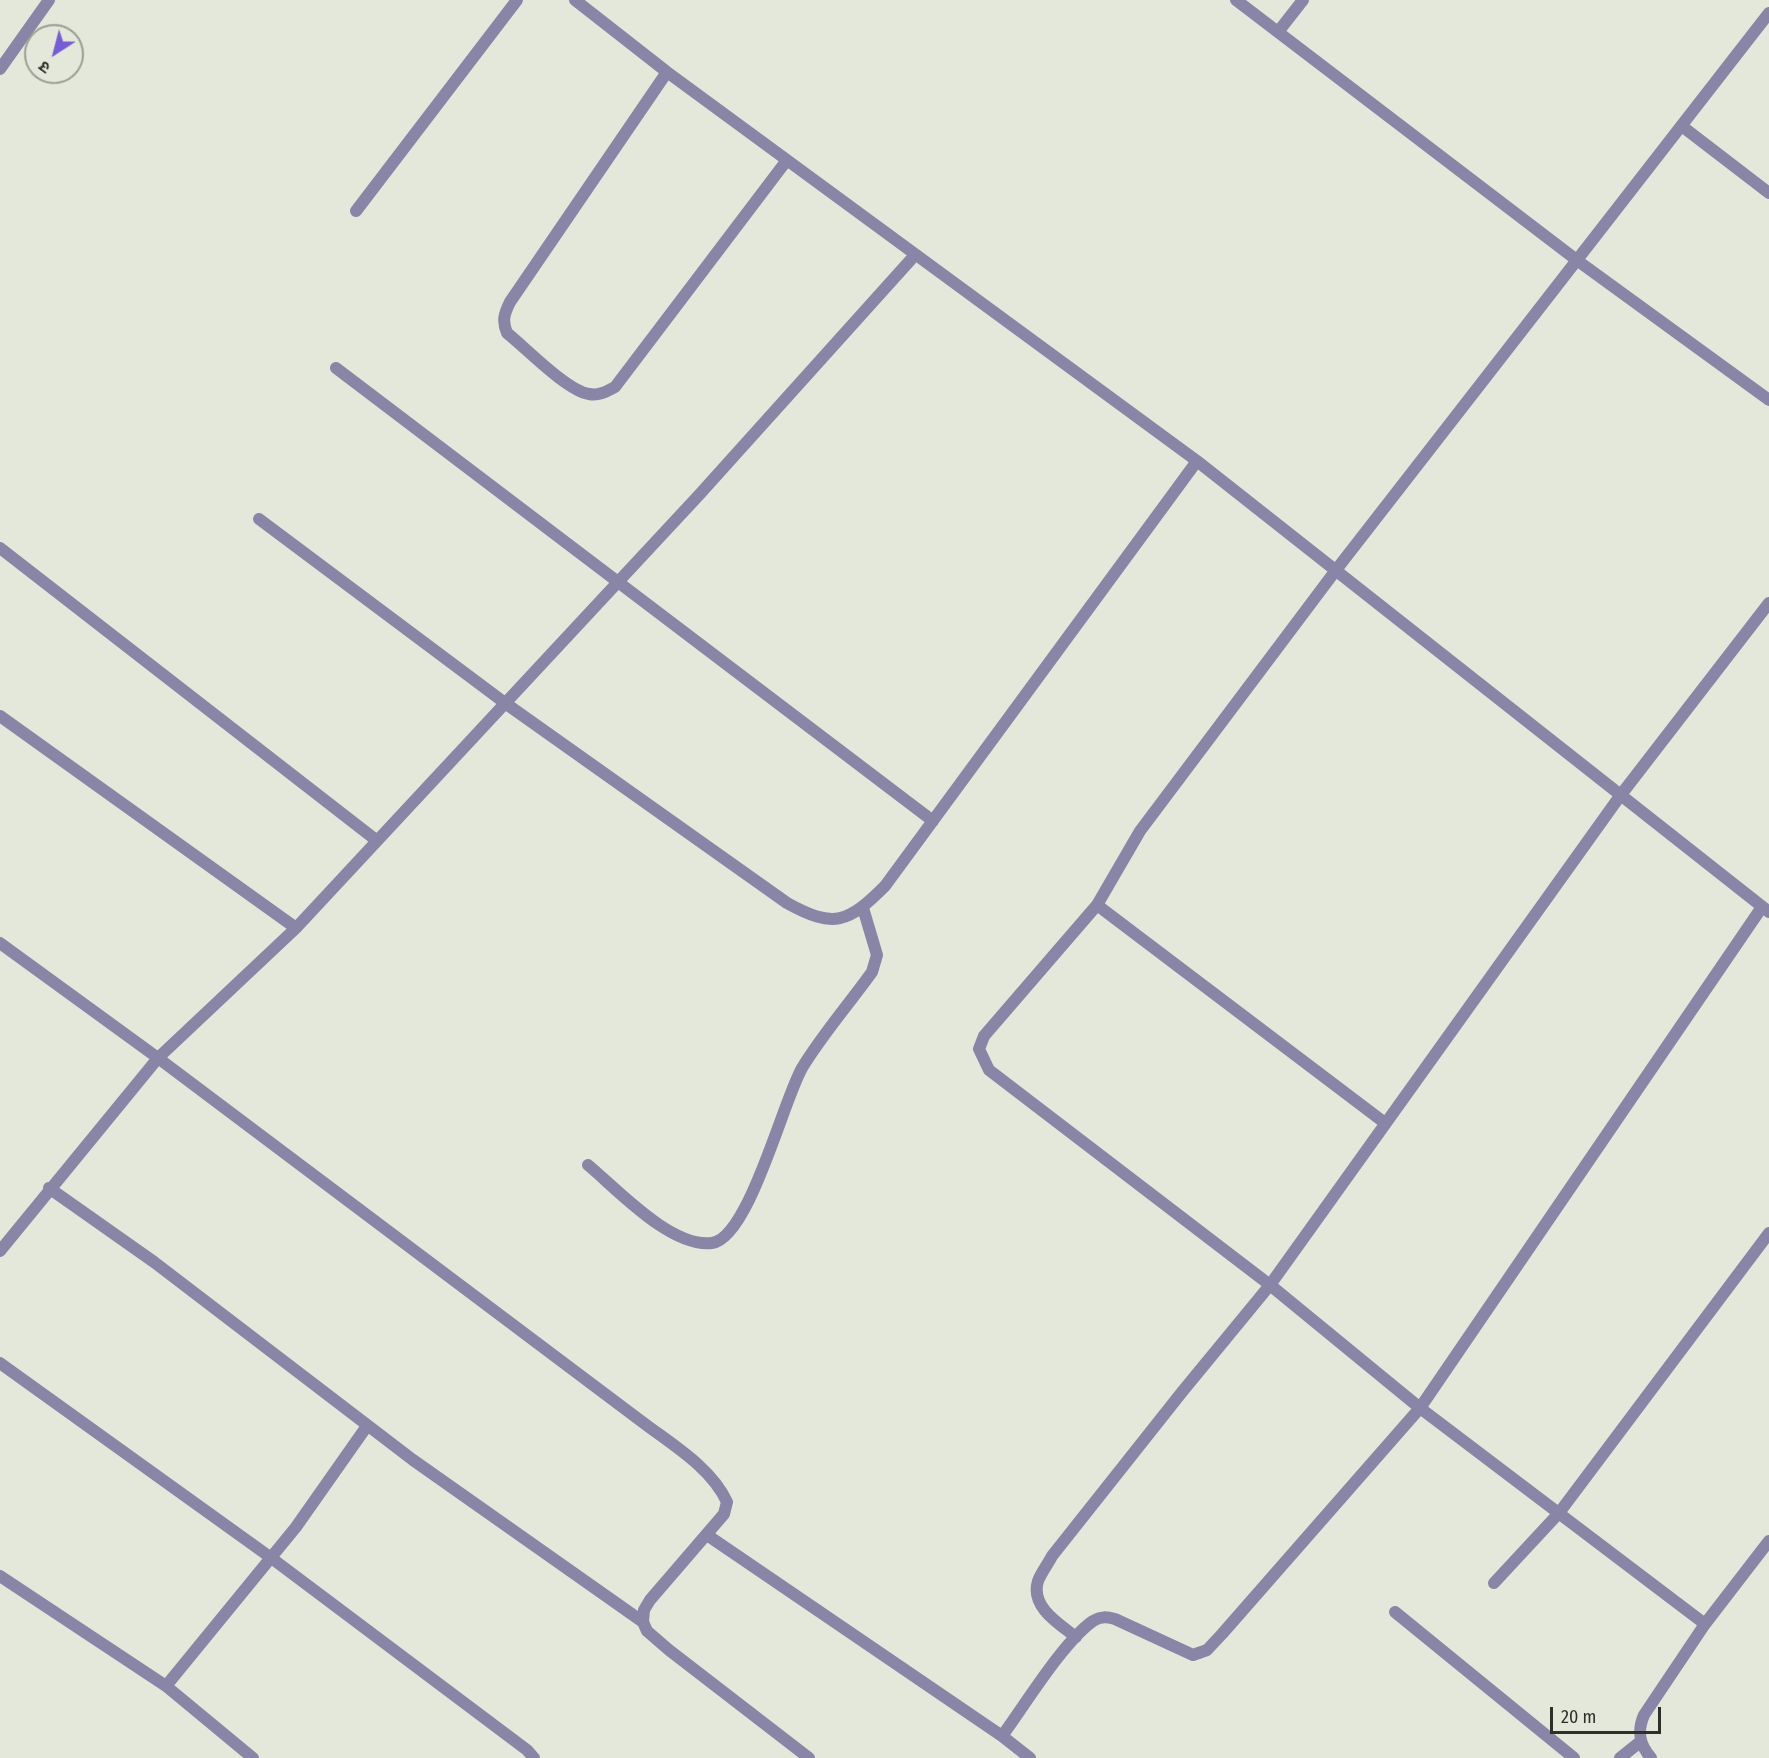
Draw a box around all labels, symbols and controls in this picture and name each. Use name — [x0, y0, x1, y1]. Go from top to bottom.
north arrow — [24, 24, 84, 84]
text: उ — [35, 57, 54, 78]
scale bar — [1553, 1695, 1664, 1733]
text: 20 m — [1561, 1706, 1596, 1728]

